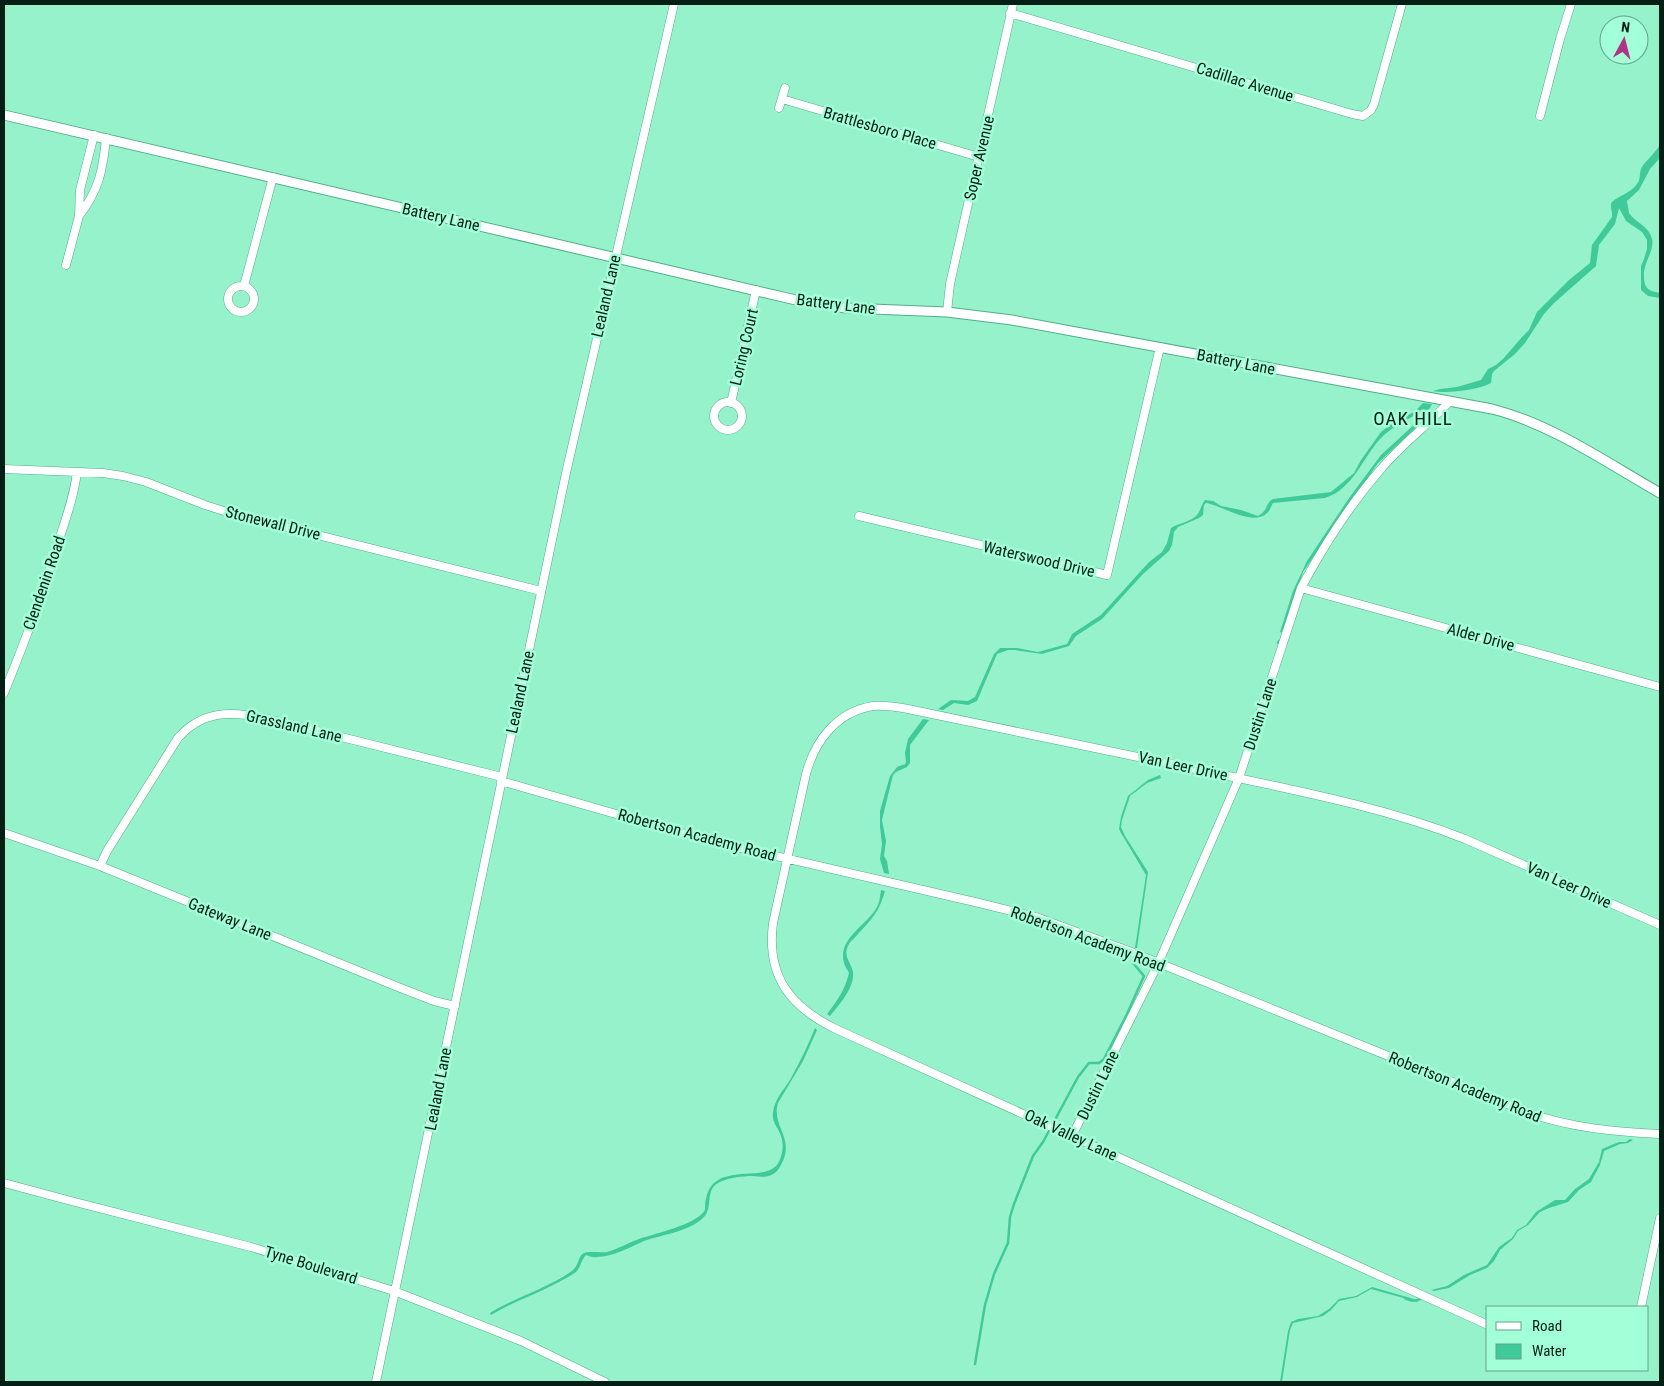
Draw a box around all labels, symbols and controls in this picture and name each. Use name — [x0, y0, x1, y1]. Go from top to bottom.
north arrow — [1599, 15, 1649, 65]
text: N — [1620, 19, 1631, 36]
street label: Cadillac Avenue — [1194, 58, 1296, 106]
street label: Brattlesboro Place — [821, 103, 939, 153]
street label: Soper Avenue — [960, 114, 998, 202]
street label: Battery Lane — [400, 199, 482, 235]
street label: Lealand Lane — [587, 253, 625, 339]
street label: Battery Lane — [796, 290, 876, 318]
street label: Loring Court — [726, 306, 762, 387]
street label: Battery Lane — [1195, 345, 1277, 379]
district label: OAK HILL — [1373, 407, 1453, 430]
street label: Stonewall Drive — [224, 502, 322, 544]
street label: Clendenin Road — [19, 533, 69, 633]
street label: Waterswood Drive — [981, 537, 1097, 581]
street label: Alder Drive — [1445, 619, 1517, 655]
street label: Lealand Lane — [502, 649, 538, 735]
street label: Dustin Lane — [1239, 676, 1281, 752]
street label: Grassland Lane — [244, 706, 344, 746]
street label: Van Leer Drive — [1137, 747, 1229, 785]
street label: Robertson Academy Road — [616, 805, 778, 865]
street label: Van Leer Drive — [1524, 858, 1614, 912]
street label: Gateway Lane — [186, 894, 274, 944]
street label: Robertson Academy Road — [1008, 902, 1168, 976]
street label: Lealand Lane — [421, 1046, 455, 1132]
street label: Dustin Lane — [1073, 1047, 1123, 1123]
street label: Robertson Academy Road — [1386, 1048, 1544, 1126]
street label: Oak Valley Lane — [1022, 1105, 1120, 1165]
street label: Tyne Boulevard — [262, 1242, 360, 1288]
legend — [1486, 1306, 1649, 1371]
text: Road — [1532, 1317, 1562, 1335]
text: Water — [1532, 1342, 1567, 1360]

